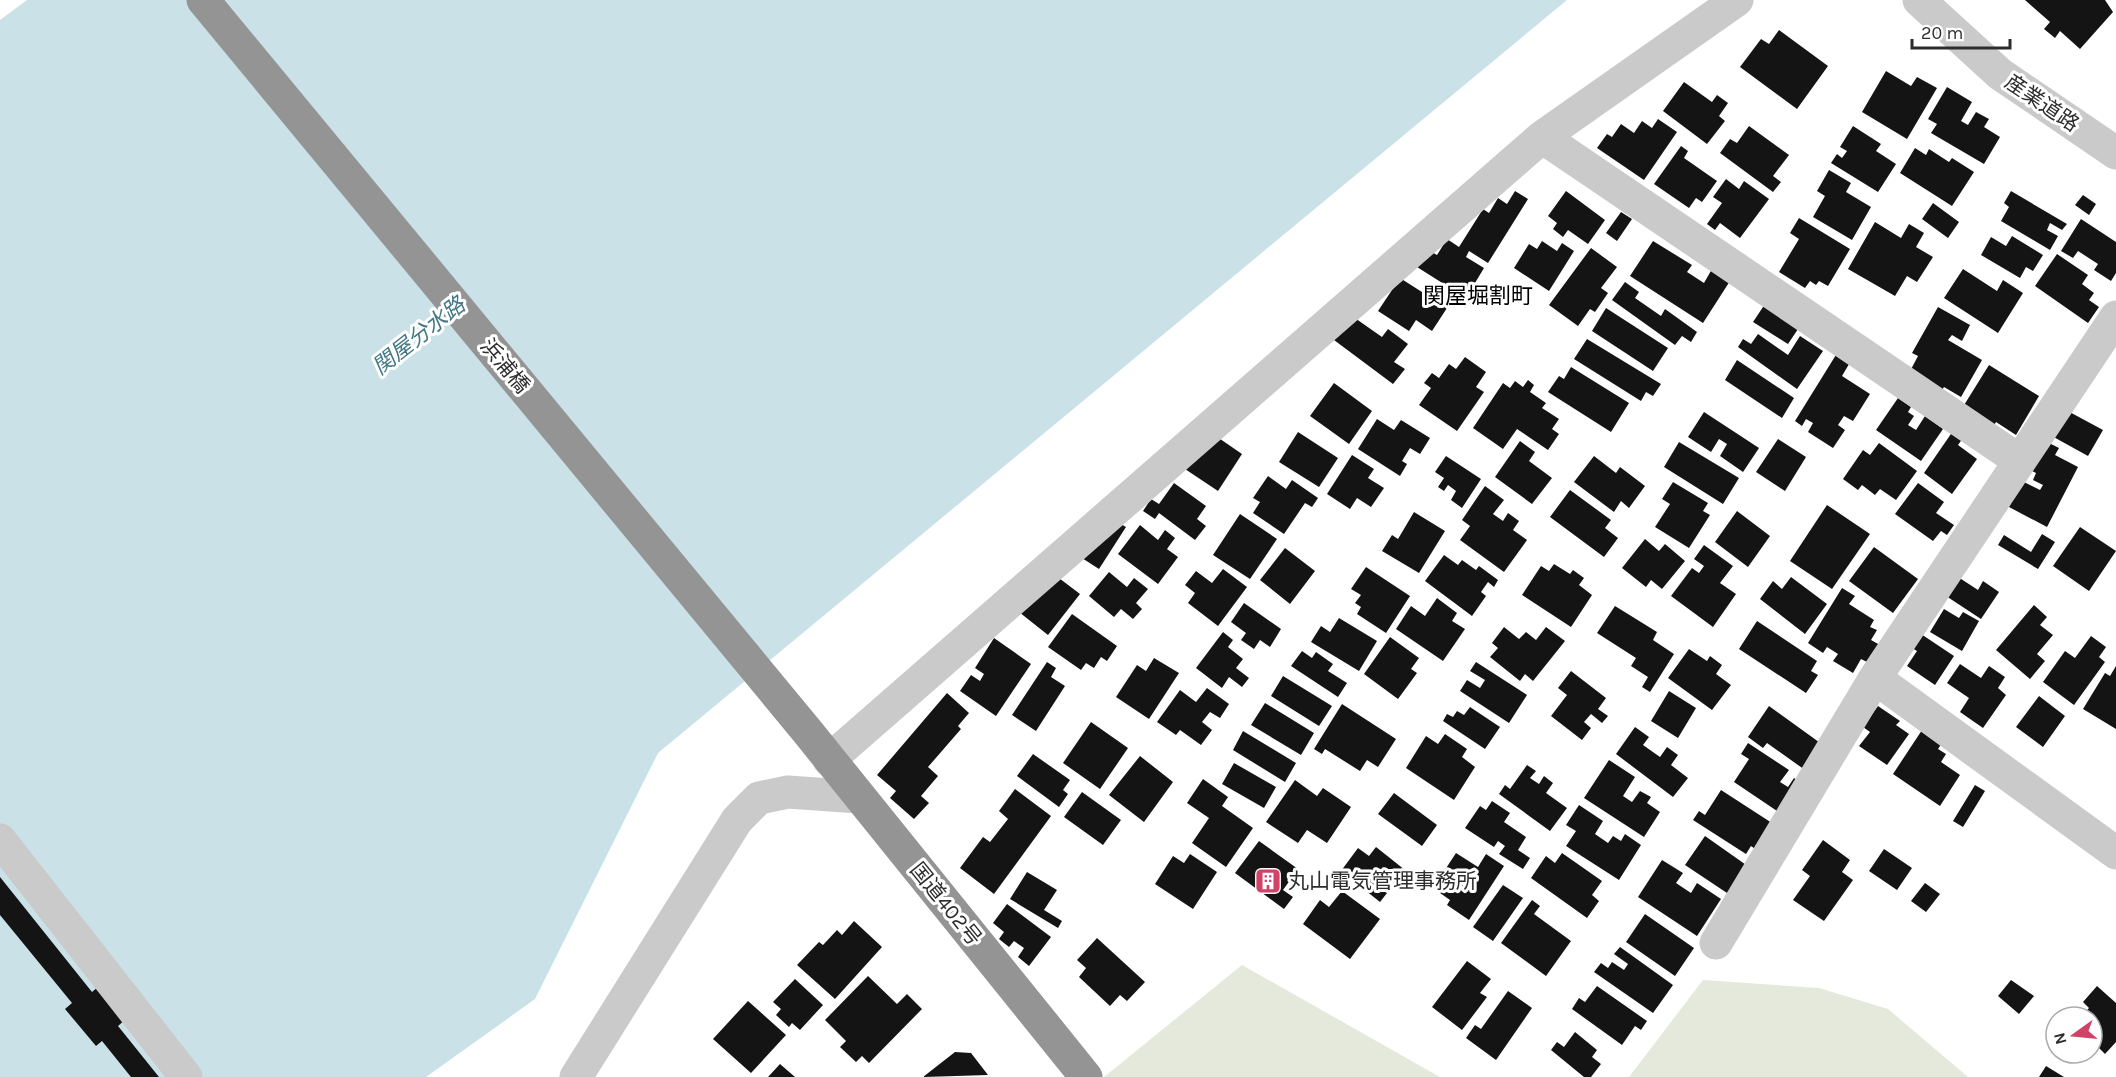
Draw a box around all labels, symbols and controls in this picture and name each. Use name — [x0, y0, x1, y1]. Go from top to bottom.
scale bar — [1912, 12, 2010, 50]
text: 20 m — [1921, 22, 1963, 44]
street label: 産業道路 — [2000, 70, 2084, 136]
district label: 関屋堀割町 — [1423, 283, 1533, 309]
water label: 関屋分水路 — [368, 291, 472, 380]
street label: 浜浦橋 — [476, 334, 534, 398]
street label: 国道402号 — [905, 858, 987, 950]
building icon: 丸山電気管理事務所 — [1253, 866, 1283, 896]
place label: 丸山電気管理事務所 — [1288, 869, 1477, 893]
north arrow — [2044, 1005, 2104, 1065]
text: N — [2049, 1031, 2071, 1047]

